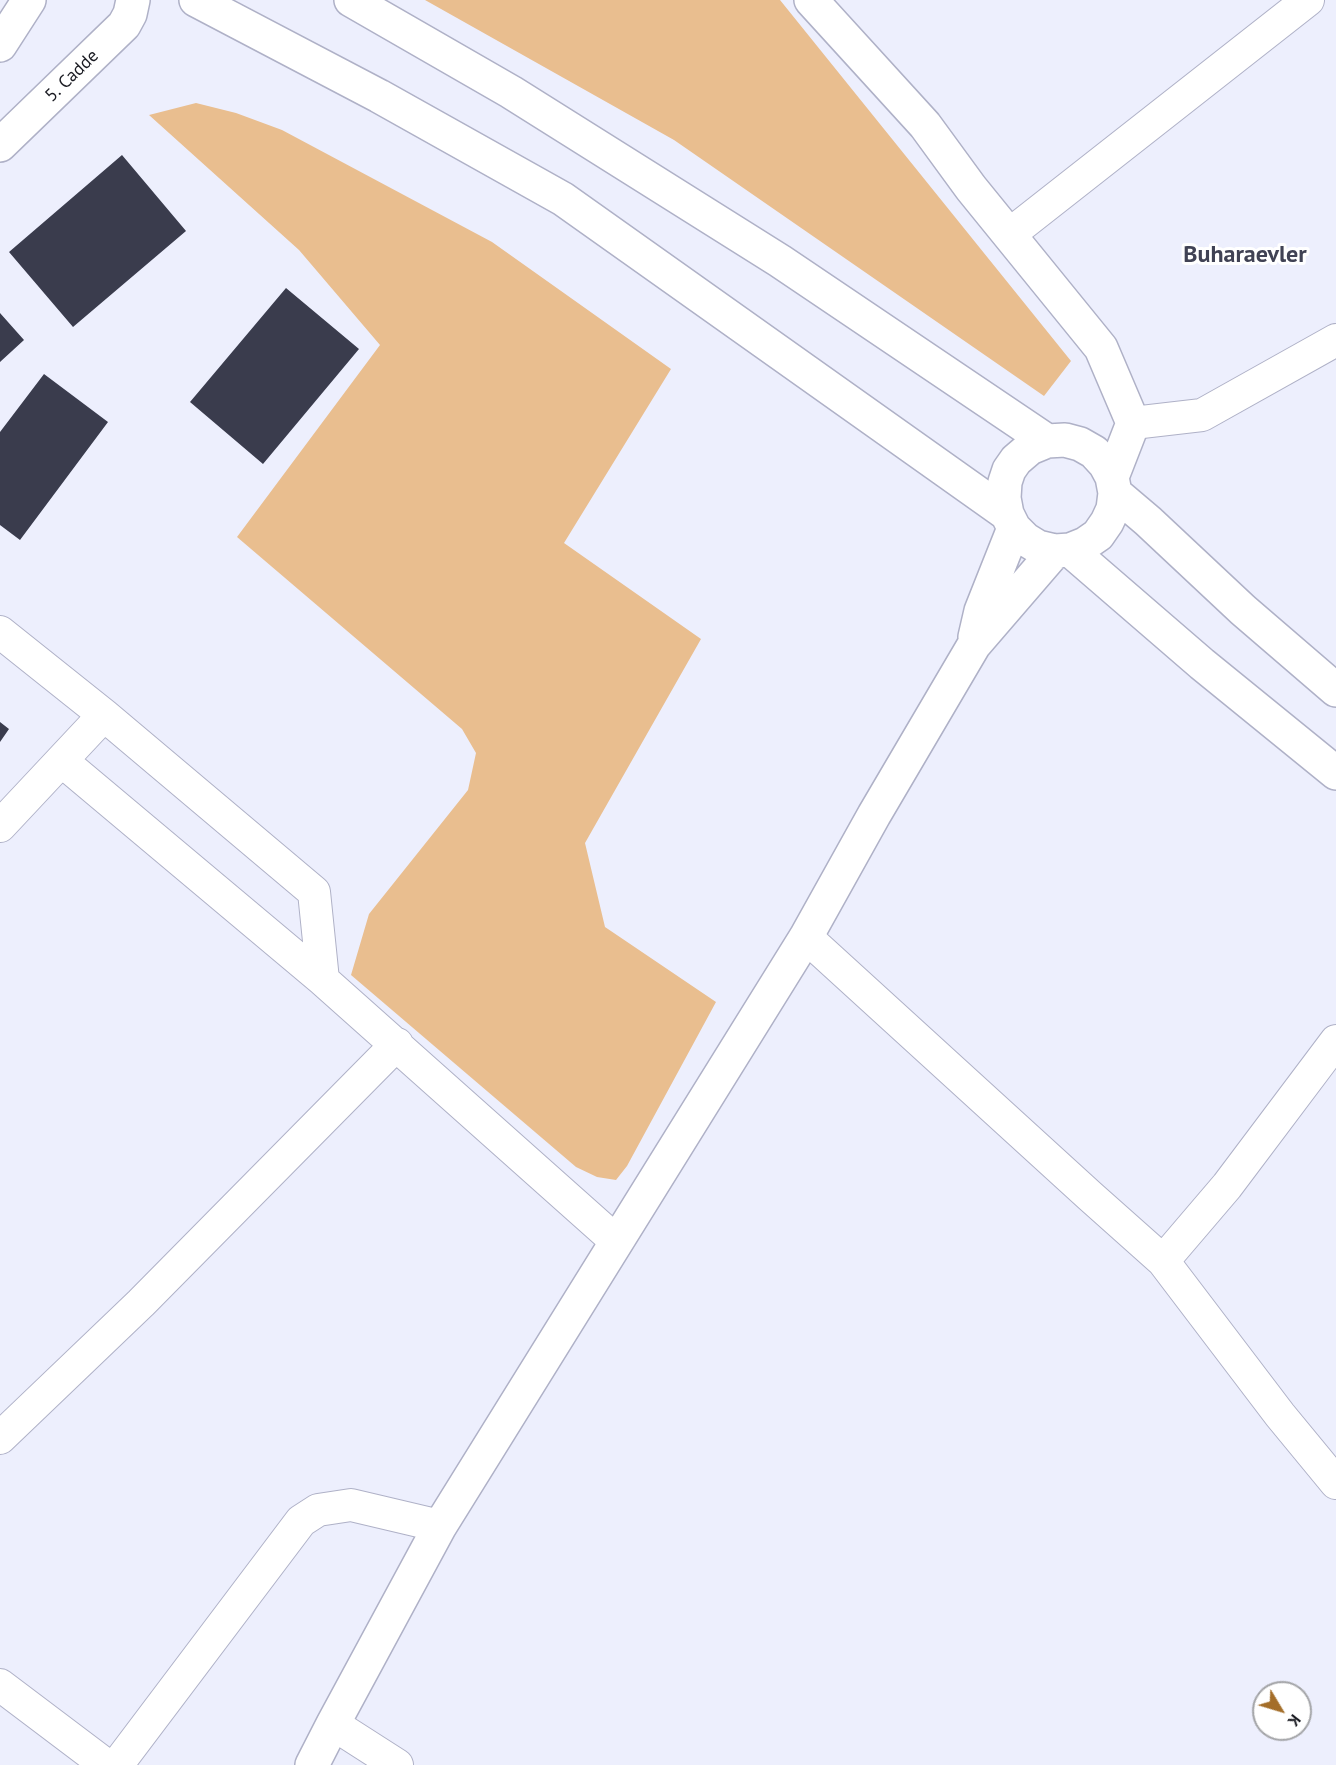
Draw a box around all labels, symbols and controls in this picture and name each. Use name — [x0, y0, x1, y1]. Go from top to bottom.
street label: 5. Cadde — [41, 45, 103, 107]
district label: Buharaevler — [1183, 241, 1307, 269]
north arrow — [1252, 1681, 1312, 1741]
text: K — [1284, 1711, 1306, 1731]

